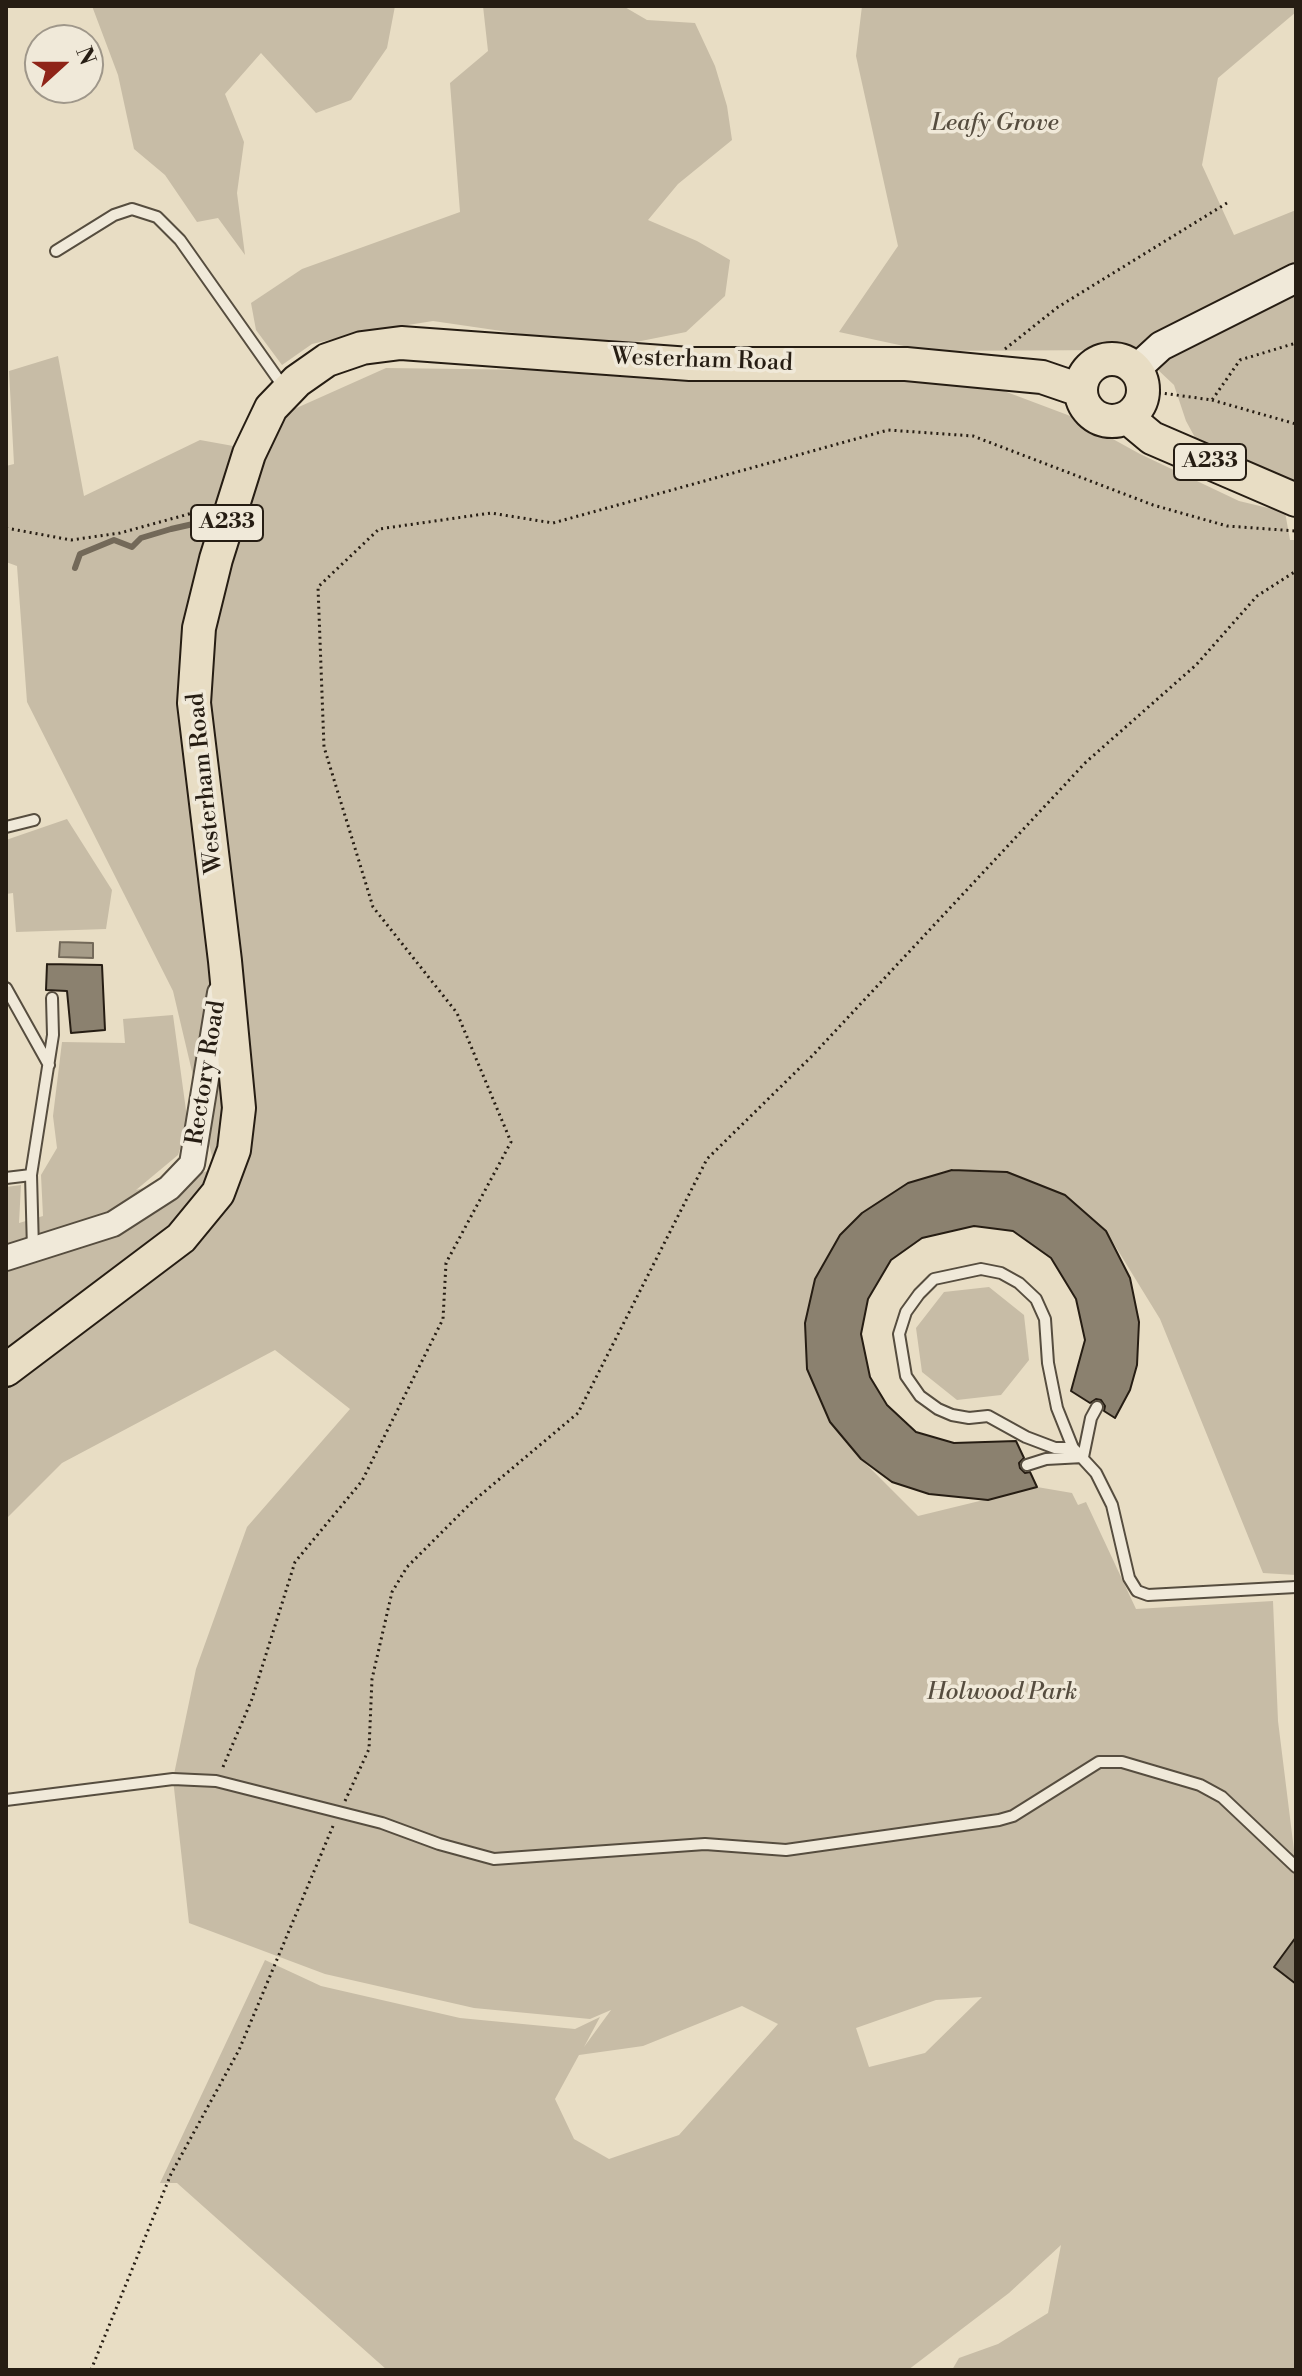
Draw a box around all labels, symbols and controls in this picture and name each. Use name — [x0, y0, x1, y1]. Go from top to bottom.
north arrow — [24, 24, 104, 104]
text: N — [69, 43, 101, 69]
park label: Leafy Grove — [931, 110, 1059, 138]
street label: Westerham Road — [611, 343, 793, 379]
road number: A233 — [1174, 444, 1246, 480]
road number: A233 — [191, 505, 263, 541]
street label: Westerham Road — [182, 691, 230, 875]
street label: Rectory Road — [181, 999, 233, 1147]
park label: Holwood Park — [927, 1679, 1077, 1707]

